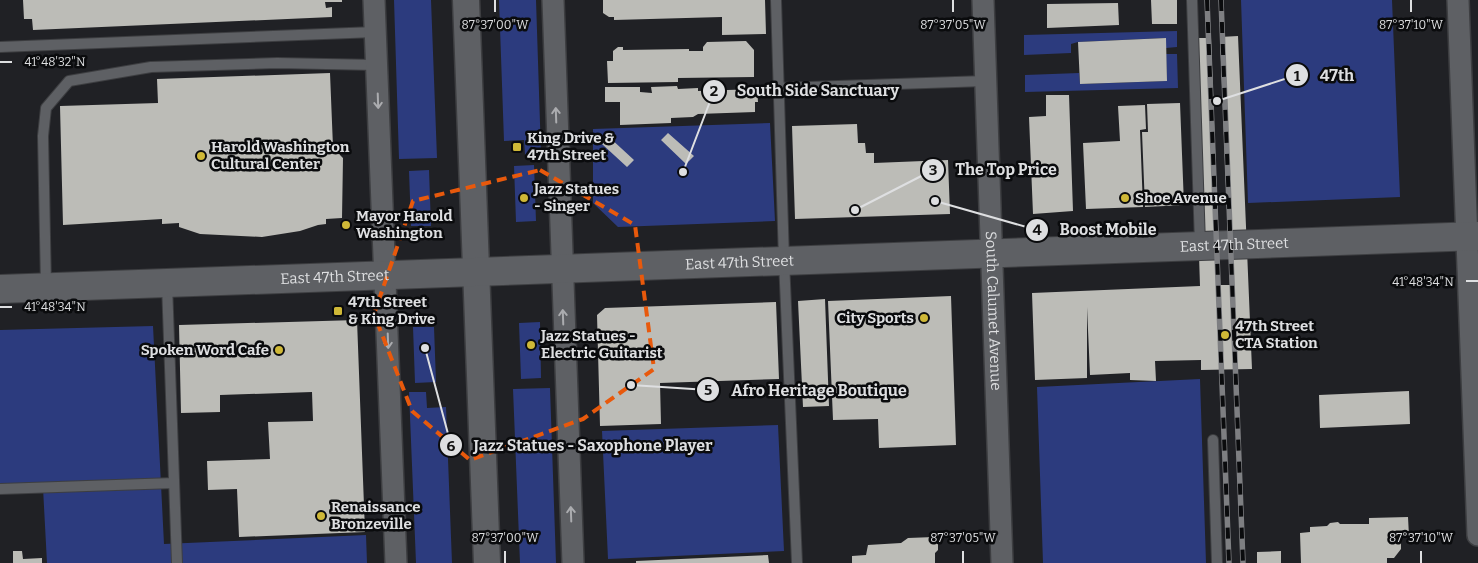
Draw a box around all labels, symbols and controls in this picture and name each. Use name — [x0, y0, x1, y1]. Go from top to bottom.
text: 87°37'00"W — [462, 18, 529, 32]
text: 87°37'05"W — [920, 18, 987, 32]
text: 87°37'10"W — [1379, 18, 1444, 32]
text: 41°48'32"N — [25, 55, 86, 69]
callout: 47th — [1285, 60, 1364, 91]
text: 47th — [1320, 66, 1354, 85]
text: 1 — [1294, 67, 1301, 85]
callout: South Side Sanctuary — [702, 75, 909, 106]
text: South Side Sanctuary — [737, 81, 899, 100]
text: 2 — [710, 82, 718, 100]
one-way arrow — [373, 92, 383, 109]
one-way arrow — [552, 107, 561, 123]
place label: King Drive & 47th Street — [527, 129, 614, 164]
place label: Harold Washington Cultural Center — [211, 138, 350, 173]
marker: King Drive & 47th Street — [511, 141, 523, 153]
marker: Harold Washington Cultural Center — [195, 150, 207, 162]
callout: The Top Price — [920, 154, 1067, 185]
text: The Top Price — [955, 160, 1057, 179]
text: 3 — [929, 161, 937, 179]
place label: Jazz Statues - Singer — [533, 180, 619, 215]
place label: Shoe Avenue — [1135, 189, 1227, 207]
marker: Jazz Statues - Singer — [518, 192, 530, 204]
marker: Shoe Avenue — [1119, 192, 1131, 204]
place label: Mayor Harold Washington — [356, 207, 453, 242]
callout: Boost Mobile — [1024, 214, 1166, 245]
marker: Mayor Harold Washington — [340, 219, 352, 231]
text: Boost Mobile — [1059, 220, 1157, 239]
text: 4 — [1032, 221, 1042, 239]
street label: South Calumet Avenue — [982, 231, 1005, 391]
street label: East 47th Street — [1179, 234, 1290, 256]
street label: East 47th Street — [685, 252, 795, 273]
street label: East 47th Street — [280, 266, 390, 288]
text: 41°48'34"N — [1392, 275, 1454, 289]
place label: 47th Street & King Drive — [348, 293, 435, 328]
text: 41°48'34"N — [24, 300, 86, 314]
marker: 47th Street & King Drive — [332, 305, 344, 317]
one-way arrow — [559, 309, 568, 325]
place label: City Sports — [836, 309, 914, 327]
marker: City Sports — [918, 312, 930, 324]
place label: 47th Street CTA Station — [1235, 317, 1318, 352]
place label: Jazz Statues - Electric Guitarist — [540, 327, 663, 362]
marker: 47th Street CTA Station — [1219, 329, 1231, 341]
one-way arrow — [383, 332, 393, 349]
marker: Jazz Statues - Electric Guitarist — [525, 339, 537, 351]
place label: Spoken Word Cafe — [141, 341, 269, 359]
marker: Spoken Word Cafe — [273, 344, 285, 356]
callout: Afro Heritage Boutique — [696, 375, 916, 406]
text: 5 — [704, 381, 712, 399]
text: Afro Heritage Boutique — [731, 381, 907, 400]
callout: Jazz Statues - Saxophone Player — [439, 430, 722, 461]
text: Jazz Statues - Saxophone Player — [473, 436, 713, 455]
text: 6 — [447, 437, 456, 455]
place label: Renaissance Bronzeville — [331, 498, 420, 533]
one-way arrow — [566, 507, 576, 523]
marker: Renaissance Bronzeville — [315, 510, 327, 522]
text: 87°37'00"W — [472, 531, 539, 545]
text: 87°37'05"W — [930, 531, 997, 545]
text: 87°37'10"W — [1389, 531, 1454, 545]

